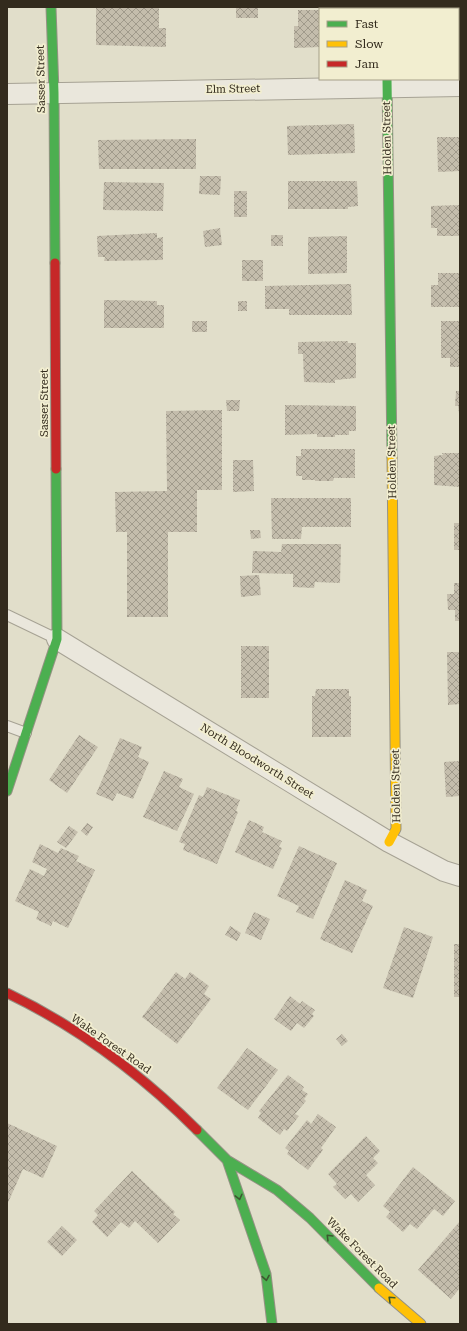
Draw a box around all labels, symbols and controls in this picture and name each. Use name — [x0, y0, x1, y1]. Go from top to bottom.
legend — [319, 8, 459, 80]
text: Fast — [355, 17, 379, 31]
text: Slow — [355, 37, 383, 51]
street label: Sasser Street — [34, 45, 48, 113]
text: Jam — [355, 57, 379, 71]
street label: Elm Street — [205, 82, 261, 96]
street label: Holden Street — [380, 101, 394, 175]
street label: Sasser Street — [38, 369, 51, 437]
street label: Holden Street — [385, 425, 399, 499]
street label: North Bloodworth Street — [198, 721, 316, 801]
street label: Holden Street — [389, 749, 403, 823]
street label: Wake Forest Road — [69, 1012, 153, 1076]
one-way arrow — [234, 1193, 243, 1200]
street label: Wake Forest Road — [324, 1215, 400, 1291]
one-way arrow — [326, 1234, 334, 1242]
one-way arrow — [261, 1275, 270, 1281]
one-way arrow — [388, 1296, 396, 1304]

